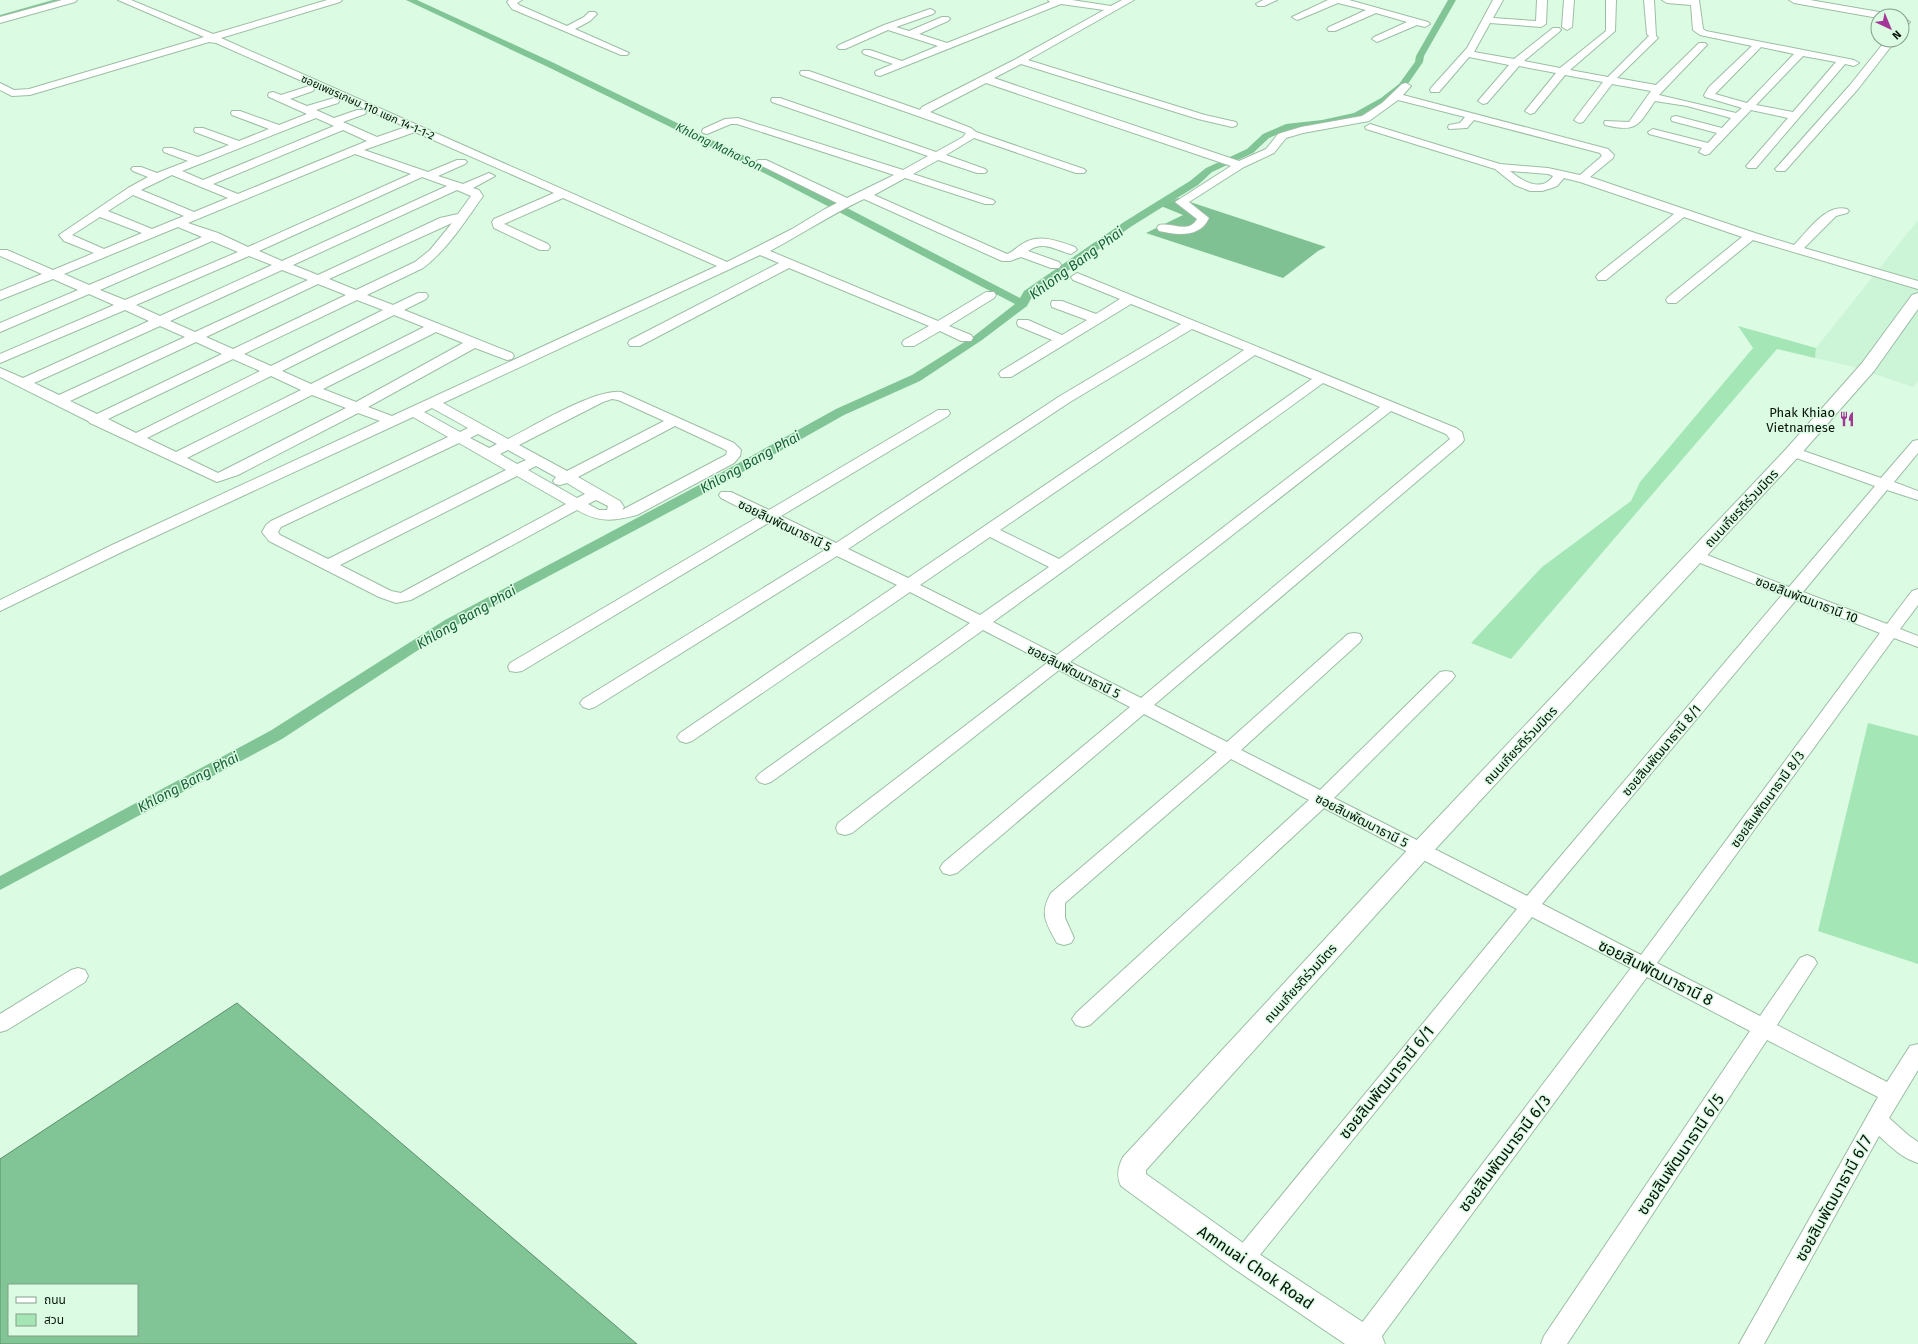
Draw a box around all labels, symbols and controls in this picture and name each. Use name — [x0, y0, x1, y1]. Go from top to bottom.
north arrow — [1870, 8, 1910, 48]
text: N — [1889, 28, 1904, 42]
street label: ซอยเพชรเกษม 110 แยก 14-1-1-2 — [299, 72, 437, 143]
water label: Khlong Maha Son — [673, 120, 765, 174]
water label: Khlong Bang Phai — [1026, 223, 1127, 303]
place label: Phak Khiao Vietnamese — [1766, 405, 1835, 435]
restaurant icon: Phak Khiao Vietnamese — [1838, 410, 1856, 428]
water label: Khlong Bang Phai — [697, 428, 804, 497]
street label: ถนนเกียรติร่วมมิตร — [1701, 466, 1781, 550]
street label: ซอยสินพัฒนาธานี 5 — [736, 496, 834, 555]
street label: ซอยสินพัฒนาธานี 10 — [1753, 573, 1860, 626]
water label: Khlong Bang Phai — [413, 582, 519, 653]
street label: ซอยสินพัฒนาธานี 5 — [1025, 642, 1123, 701]
street label: ซอยสินพัฒนาธานี 8/1 — [1619, 702, 1704, 799]
street label: ถนนเกียรติร่วมมิตร — [1480, 703, 1560, 787]
street label: ซอยสินพัฒนาธานี 8/3 — [1727, 748, 1807, 850]
water label: Khlong Bang Phai — [135, 749, 242, 816]
street label: ซอยสินพัฒนาธานี 5 — [1313, 791, 1411, 850]
street label: ซอยสินพัฒนาธานี 8 — [1595, 935, 1717, 1010]
street label: ถนนเกียรติร่วมมิตร — [1261, 941, 1340, 1026]
street label: ซอยสินพัฒนาธานี 6/1 — [1335, 1022, 1438, 1143]
street label: ซอยสินพัฒนาธานี 6/5 — [1633, 1090, 1728, 1218]
street label: ซอยสินพัฒนาธานี 6/3 — [1454, 1091, 1555, 1216]
street label: ซอยสินพัฒนาธานี 6/7 — [1791, 1132, 1876, 1265]
street label: Amnuai Chok Road — [1194, 1222, 1317, 1313]
legend — [8, 1284, 138, 1336]
text: ถนน — [44, 1293, 66, 1307]
text: สวน — [44, 1313, 64, 1327]

